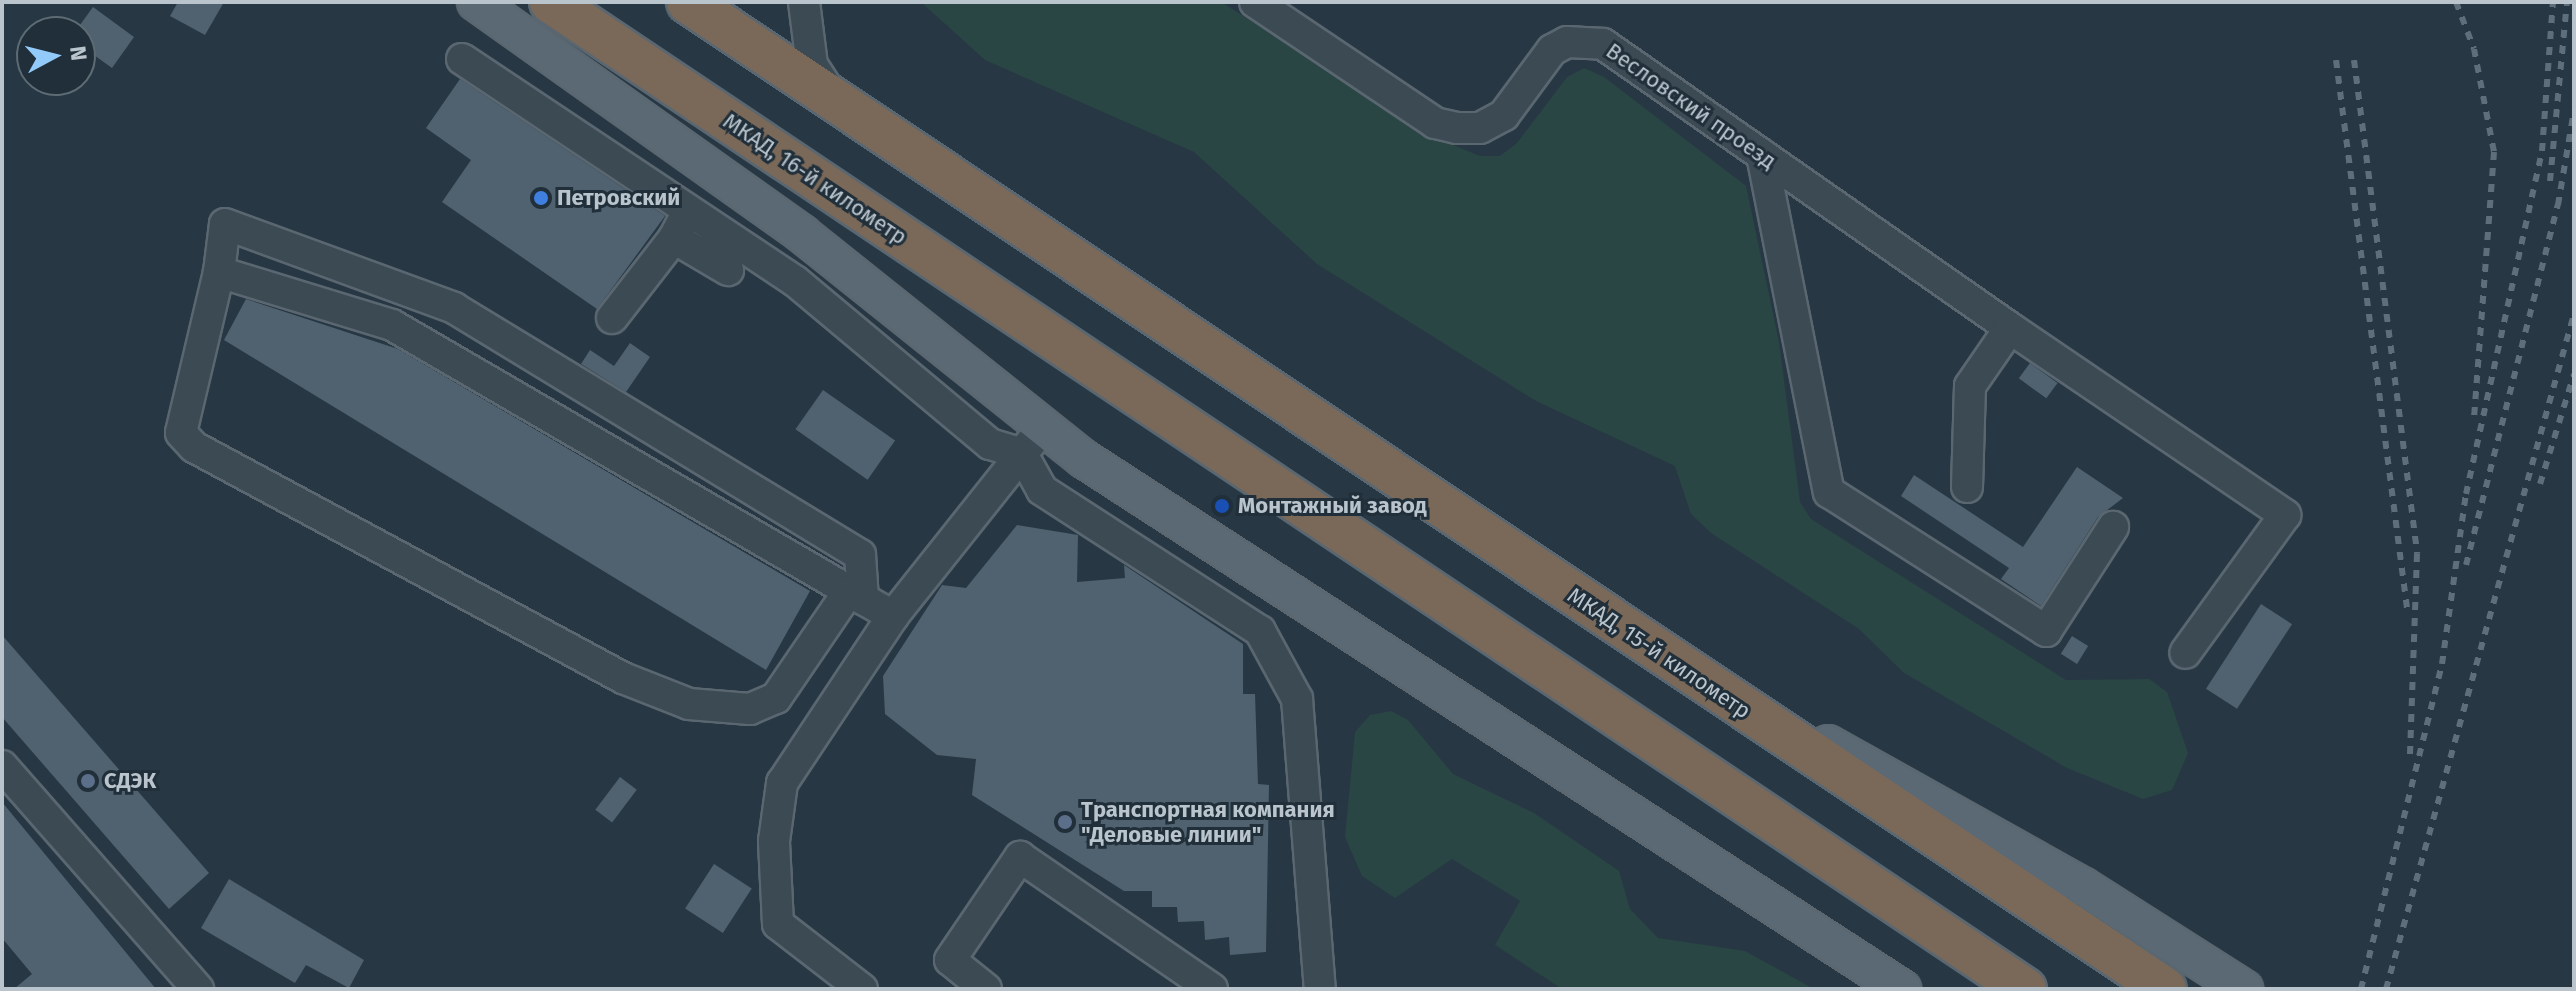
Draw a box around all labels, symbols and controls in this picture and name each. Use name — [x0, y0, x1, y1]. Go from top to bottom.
north arrow — [16, 16, 96, 96]
street label: Весловский проезд — [1601, 37, 1781, 175]
text: N — [64, 44, 93, 62]
street label: МКАД, 16-й километр — [718, 108, 912, 250]
place label: Петровский — [557, 185, 680, 211]
marker: Петровский — [532, 189, 550, 207]
place label: Монтажный завод — [1238, 493, 1427, 519]
marker: Монтажный завод — [1213, 497, 1231, 515]
street label: МКАД, 15-й километр — [1562, 582, 1756, 724]
place label: СДЭК — [104, 768, 156, 794]
marker: СДЭК — [79, 772, 97, 790]
place label: Транспортная компания "Деловые линии" — [1081, 796, 1335, 848]
marker: Транспортная компания "Деловые линии" — [1056, 813, 1074, 831]

